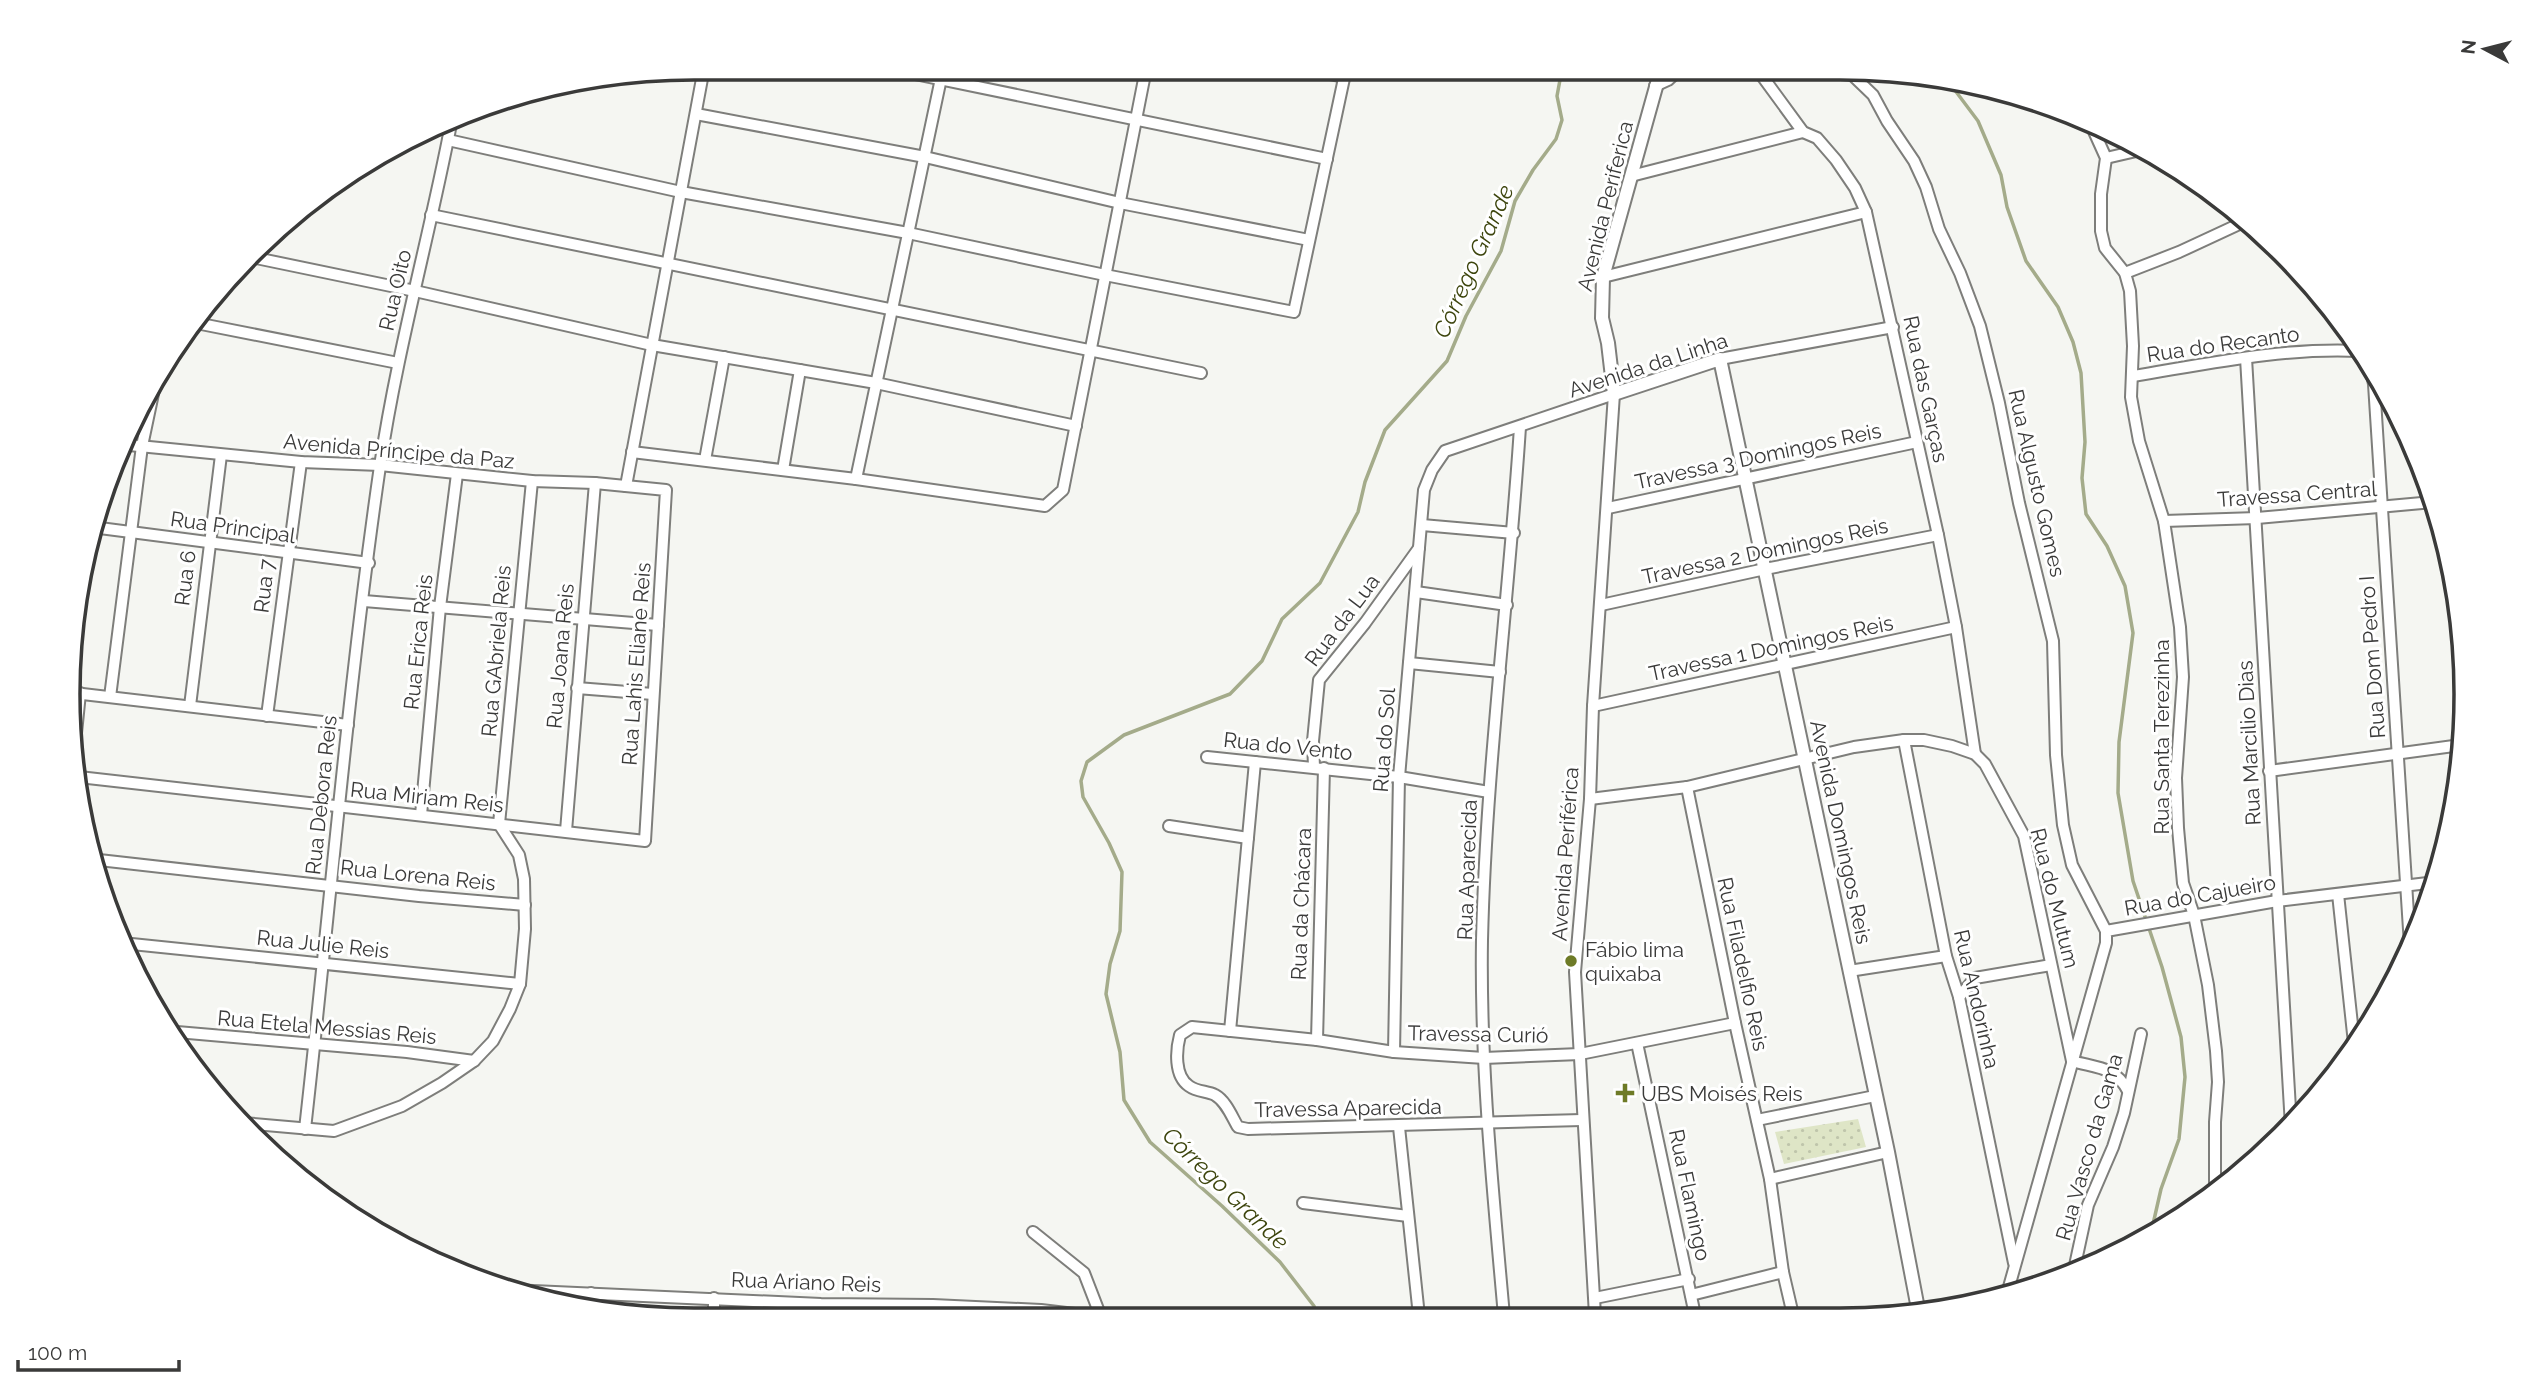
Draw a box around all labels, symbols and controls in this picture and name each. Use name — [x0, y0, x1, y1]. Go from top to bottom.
north arrow — [2450, 14, 2520, 84]
text: N — [2456, 38, 2480, 55]
street label: Avenida Periferica — [1572, 118, 1638, 294]
water label: Córrego Grande — [1427, 180, 1519, 342]
street label: Rua Oito — [374, 247, 416, 333]
street label: Rua das Garças — [1898, 313, 1954, 465]
street label: Rua do Recanto — [2145, 321, 2301, 367]
street label: Avenida da Linha — [1565, 327, 1731, 403]
street label: Rua Algusto Gomes — [2003, 387, 2071, 579]
street label: Travessa 3 Domingos Reis — [1633, 418, 1883, 494]
street label: Avenida Príncipe da Paz — [282, 428, 516, 474]
street label: Travessa Central — [2216, 476, 2378, 512]
street label: Rua Principal — [169, 506, 298, 548]
street label: Travessa 2 Domingos Reis — [1640, 513, 1890, 589]
street label: Rua 6 — [169, 549, 201, 607]
street label: Rua 7 — [248, 557, 280, 614]
street label: Rua Lahis Eliane Reis — [616, 562, 656, 766]
street label: Rua GAbriela Reis — [476, 564, 516, 738]
street label: Rua da Lua — [1299, 569, 1385, 671]
street label: Rua Erica Reis — [398, 573, 438, 711]
street label: Rua Dom Pedro I — [2354, 575, 2390, 739]
street label: Rua Joana Reis — [541, 582, 579, 730]
street label: Travessa 1 Domingos Reis — [1647, 610, 1895, 686]
street label: Rua Santa Terezinha — [2149, 639, 2174, 835]
street label: Rua Marcilio Dias — [2232, 660, 2266, 826]
street label: Rua do Sol — [1368, 687, 1400, 793]
street label: Rua Debora Reis — [300, 714, 342, 876]
street label: Avenida Domingos Reis — [1805, 718, 1877, 946]
street label: Rua do Vento — [1222, 727, 1354, 765]
street label: Avenida Periférica — [1546, 766, 1584, 942]
street label: Rua Miriam Reis — [349, 777, 505, 817]
street label: Rua Aparecida — [1452, 799, 1482, 941]
street label: Rua do Mutum — [2026, 825, 2084, 971]
street label: Rua da Chácara — [1286, 827, 1316, 981]
street label: Rua Lorena Reis — [339, 854, 497, 896]
street label: Rua do Cajueiro — [2122, 869, 2278, 921]
street label: Rua Filadelfio Reis — [1712, 875, 1774, 1053]
street label: Rua Julie Reis — [255, 925, 391, 963]
street label: Rua Andorinha — [1949, 927, 2005, 1071]
place label: Fábio lima quixaba — [1585, 937, 1684, 986]
marker: Fábio lima quixaba — [1563, 953, 1579, 969]
street label: Rua Etela Messias Reis — [216, 1005, 438, 1049]
street label: Travessa Curió — [1407, 1020, 1549, 1048]
street label: Rua Vasco da Gama — [2050, 1051, 2128, 1243]
place label: UBS Moisés Reis — [1641, 1081, 1803, 1106]
marker: UBS Moisés Reis — [1615, 1083, 1635, 1103]
street label: Travessa Aparecida — [1254, 1094, 1442, 1122]
water label: Córrego Grande — [1157, 1121, 1295, 1255]
street label: Rua Flamingo — [1664, 1127, 1716, 1263]
street label: Rua Ariano Reis — [730, 1267, 882, 1297]
scale bar — [18, 1328, 178, 1372]
text: 100 m — [28, 1340, 87, 1365]

